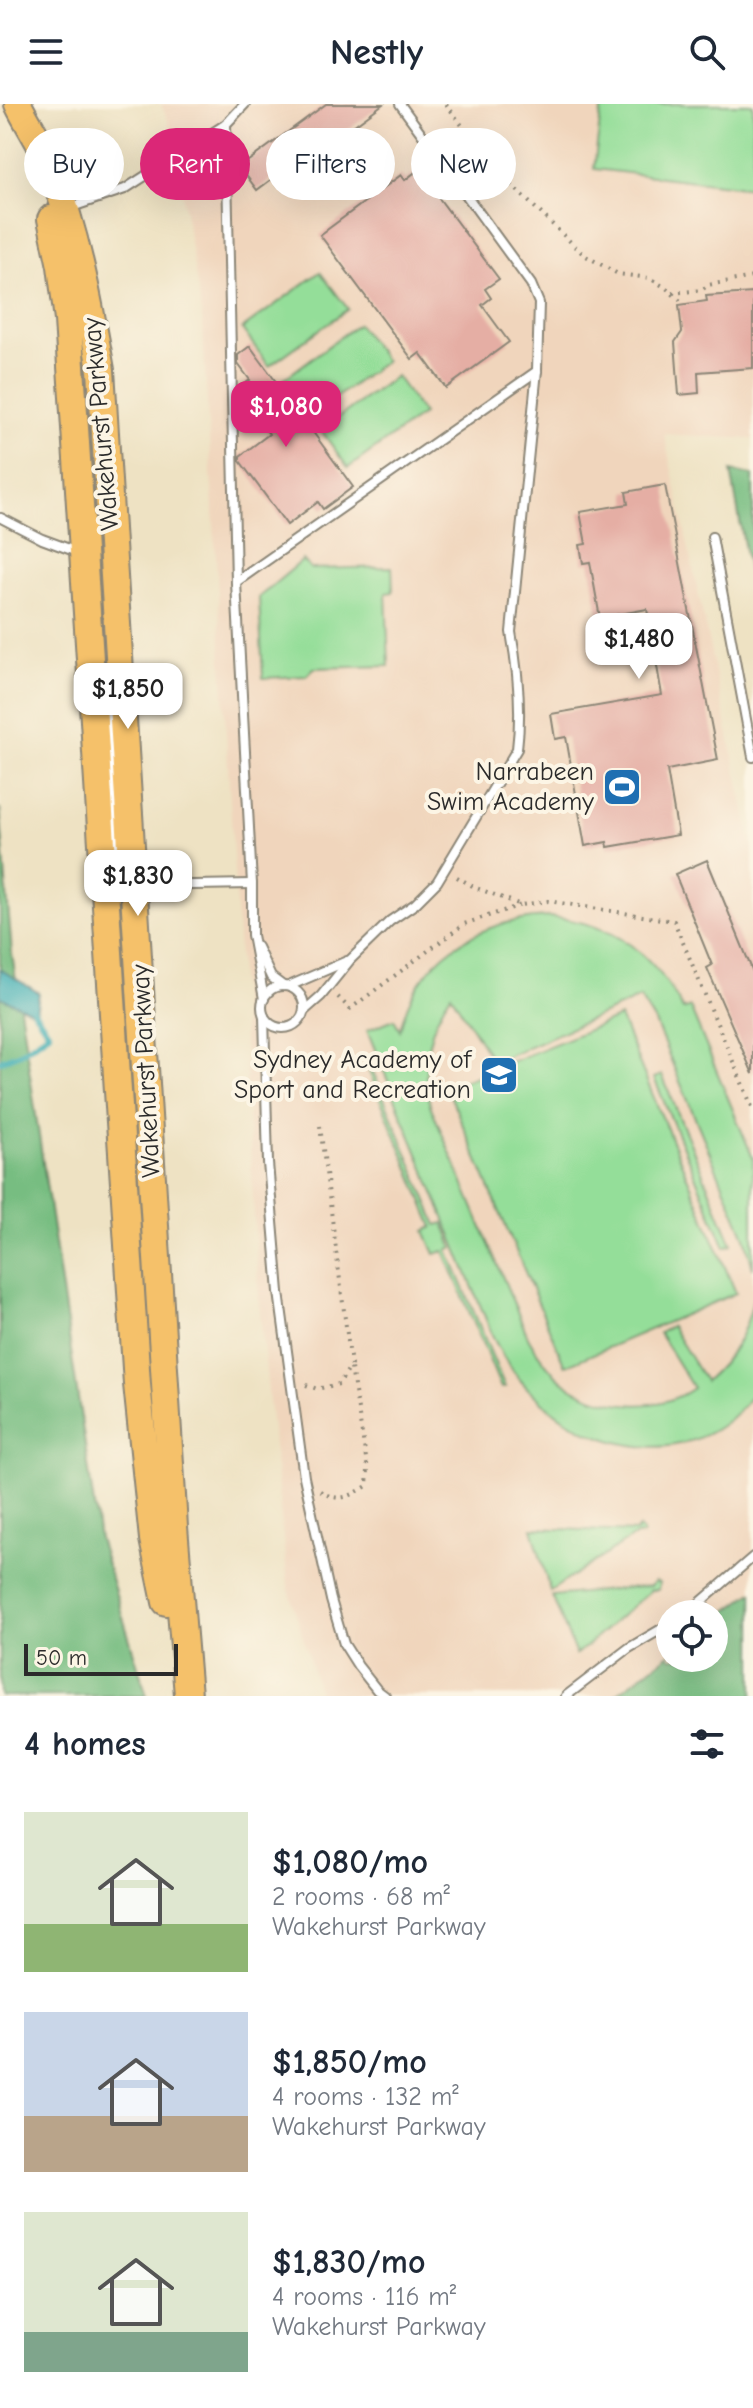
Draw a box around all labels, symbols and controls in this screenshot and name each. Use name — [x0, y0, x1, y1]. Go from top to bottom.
icon: menu — [24, 30, 68, 74]
icon: search — [685, 30, 729, 74]
text: Nestly — [330, 32, 423, 73]
chip: Buy — [24, 128, 124, 200]
chip: Rent — [140, 128, 250, 200]
chip: Filters — [266, 128, 395, 200]
chip: New — [411, 128, 516, 200]
street label: Wakehurst Parkway — [77, 316, 125, 532]
pin: $1,080 — [221, 381, 351, 449]
text: $1,080 — [249, 392, 323, 422]
pin: $1,480 — [574, 613, 704, 681]
text: $1,480 — [603, 624, 675, 654]
pin: $1,850 — [63, 663, 193, 731]
text: $1,850 — [92, 674, 164, 704]
place label: Narrabeen Swim Academy — [427, 757, 594, 817]
sports icon: Narrabeen Swim Academy — [601, 766, 643, 808]
pin: $1,830 — [73, 850, 203, 918]
text: $1,830 — [102, 861, 174, 891]
street label: Wakehurst Parkway — [125, 963, 167, 1178]
place label: Sydney Academy of Sport and Recreation — [234, 1045, 473, 1105]
school or university icon: Sydney Academy of Sport and Recreation — [478, 1054, 520, 1096]
map controls — [656, 1600, 728, 1672]
button: locate — [656, 1600, 728, 1672]
scale bar — [24, 1640, 178, 1676]
text: 50 m — [36, 1645, 87, 1671]
icon: filters — [685, 1722, 729, 1766]
text: 4 homes — [24, 1724, 146, 1764]
text: $1,080/mo — [272, 1842, 428, 1882]
icon: home — [88, 1844, 184, 1940]
text: 2 rooms · 68 m² — [272, 1882, 450, 1912]
text: Wakehurst Parkway — [272, 1912, 486, 1942]
text: $1,850/mo — [272, 2042, 427, 2082]
icon: home — [88, 2044, 184, 2140]
text: 4 rooms · 132 m² — [272, 2082, 459, 2112]
text: Wakehurst Parkway — [272, 2112, 486, 2142]
text: $1,830/mo — [272, 2242, 425, 2282]
icon: home — [88, 2244, 184, 2340]
text: 4 rooms · 116 m² — [272, 2282, 456, 2312]
text: Wakehurst Parkway — [272, 2312, 486, 2342]

